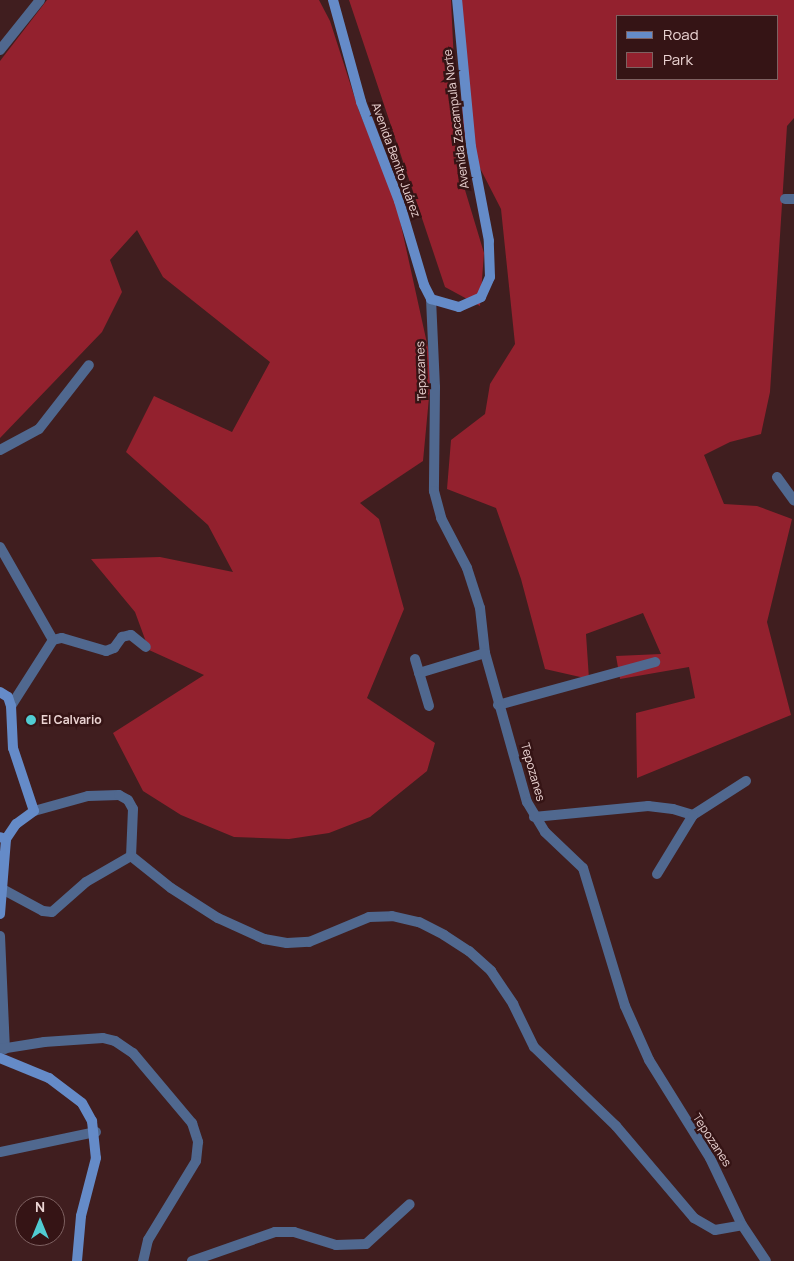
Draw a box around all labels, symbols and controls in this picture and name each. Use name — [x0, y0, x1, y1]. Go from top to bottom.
legend — [616, 15, 779, 80]
text: Road — [663, 24, 699, 45]
street label: Avenida Zacampula Norte — [440, 48, 472, 190]
text: Park — [663, 49, 693, 70]
street label: Avenida Benito Juárez — [369, 101, 423, 219]
street label: Tepozanes — [413, 341, 429, 401]
place label: El Calvario — [41, 713, 102, 727]
marker: El Calvario — [25, 714, 37, 726]
street label: Tepozanes — [518, 741, 548, 803]
street label: Tepozanes — [690, 1111, 734, 1169]
north arrow — [15, 1196, 65, 1246]
text: N — [35, 1197, 45, 1216]

